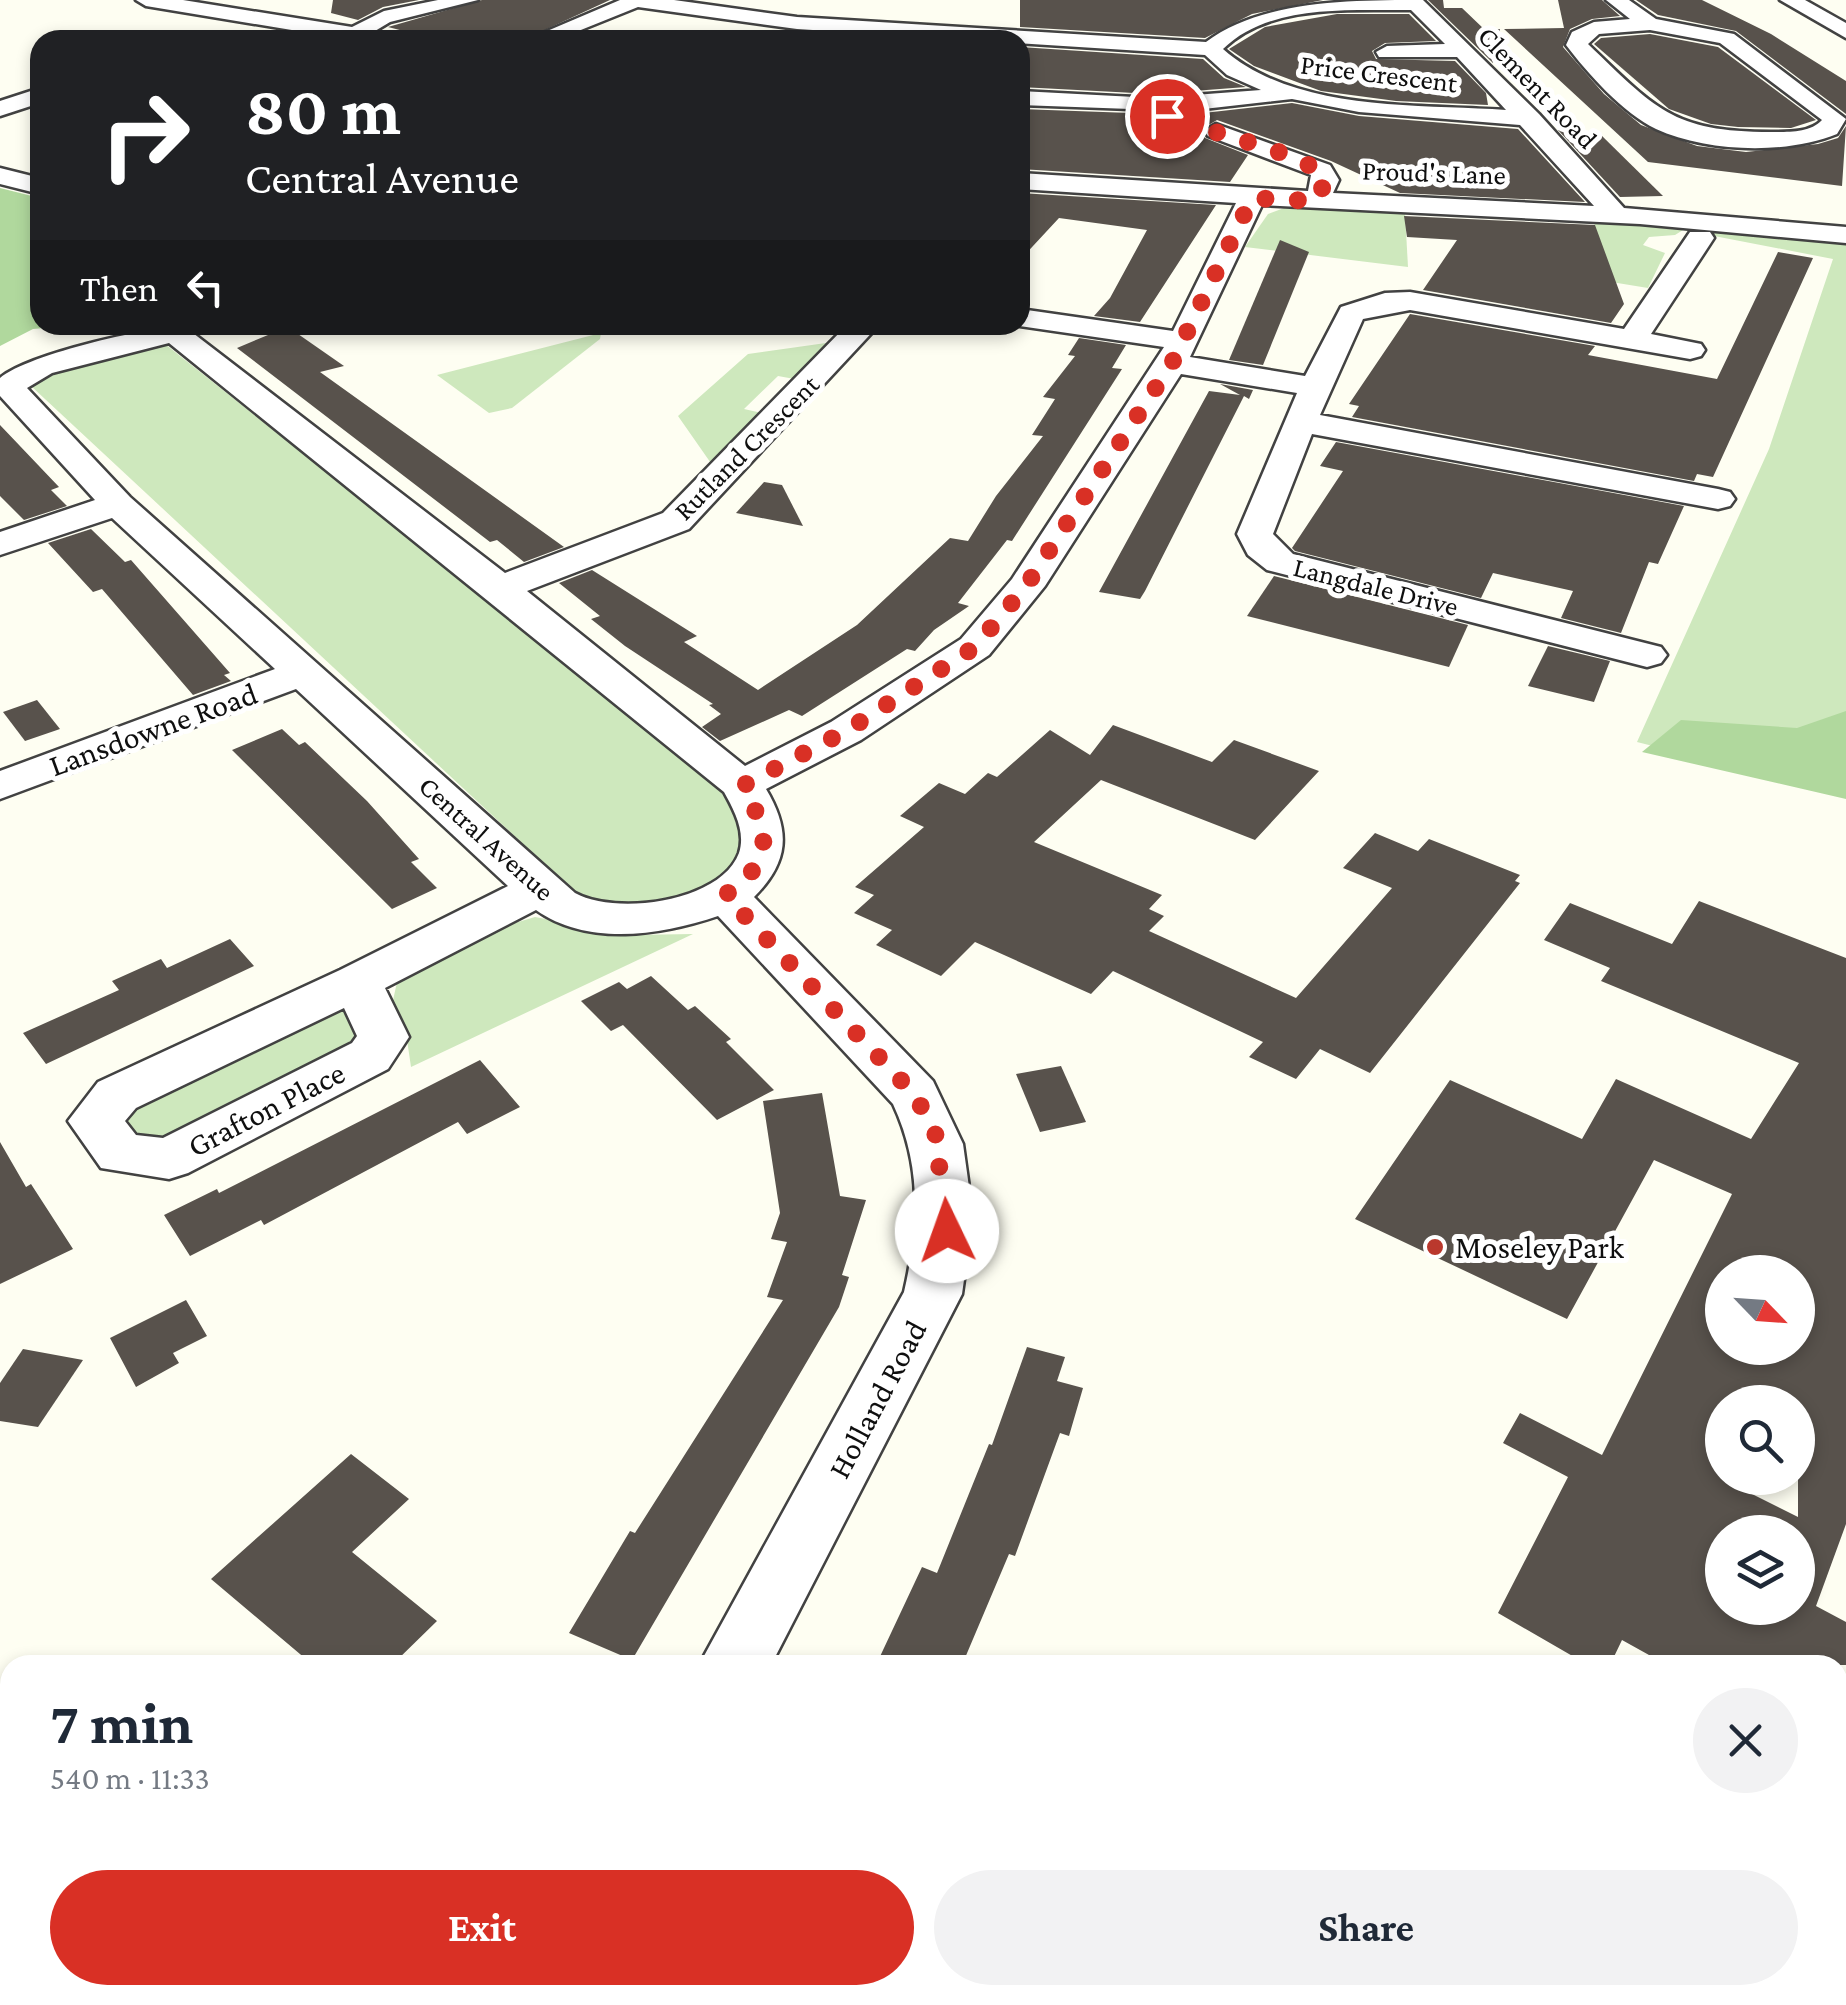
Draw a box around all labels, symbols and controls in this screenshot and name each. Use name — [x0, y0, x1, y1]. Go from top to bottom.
street label: Clement Road — [1472, 20, 1604, 155]
street label: Price Crescent — [1299, 49, 1460, 99]
icon: right — [80, 70, 210, 200]
text: 80 m — [245, 71, 401, 149]
pin — [1125, 74, 1210, 159]
icon: arrive — [1140, 89, 1195, 144]
text: Central Avenue — [245, 153, 519, 203]
street label: Proud's Lane — [1362, 154, 1506, 190]
icon: left — [178, 260, 233, 315]
text: Then — [80, 267, 158, 309]
street label: Rutland Crescent — [668, 368, 826, 526]
street label: Langdale Drive — [1290, 551, 1462, 622]
street label: Lansdowne Road — [44, 675, 262, 783]
street label: Central Avenue — [413, 770, 560, 907]
street label: Grafton Place — [182, 1054, 350, 1164]
position arrow — [895, 1179, 999, 1283]
place label: Moseley Park — [1455, 1229, 1625, 1265]
marker: Moseley Park — [1424, 1236, 1446, 1258]
north arrow — [1705, 1255, 1815, 1365]
map controls — [1705, 1255, 1815, 1625]
street label: Holland Road — [820, 1314, 934, 1484]
button: search — [1705, 1385, 1815, 1495]
button: layers — [1705, 1515, 1815, 1625]
button: close — [1693, 1688, 1798, 1793]
text: 7 min — [50, 1689, 193, 1756]
text: 540 m · 11:33 — [50, 1760, 210, 1796]
button: Exit — [50, 1870, 914, 1985]
button: Share — [934, 1870, 1798, 1985]

